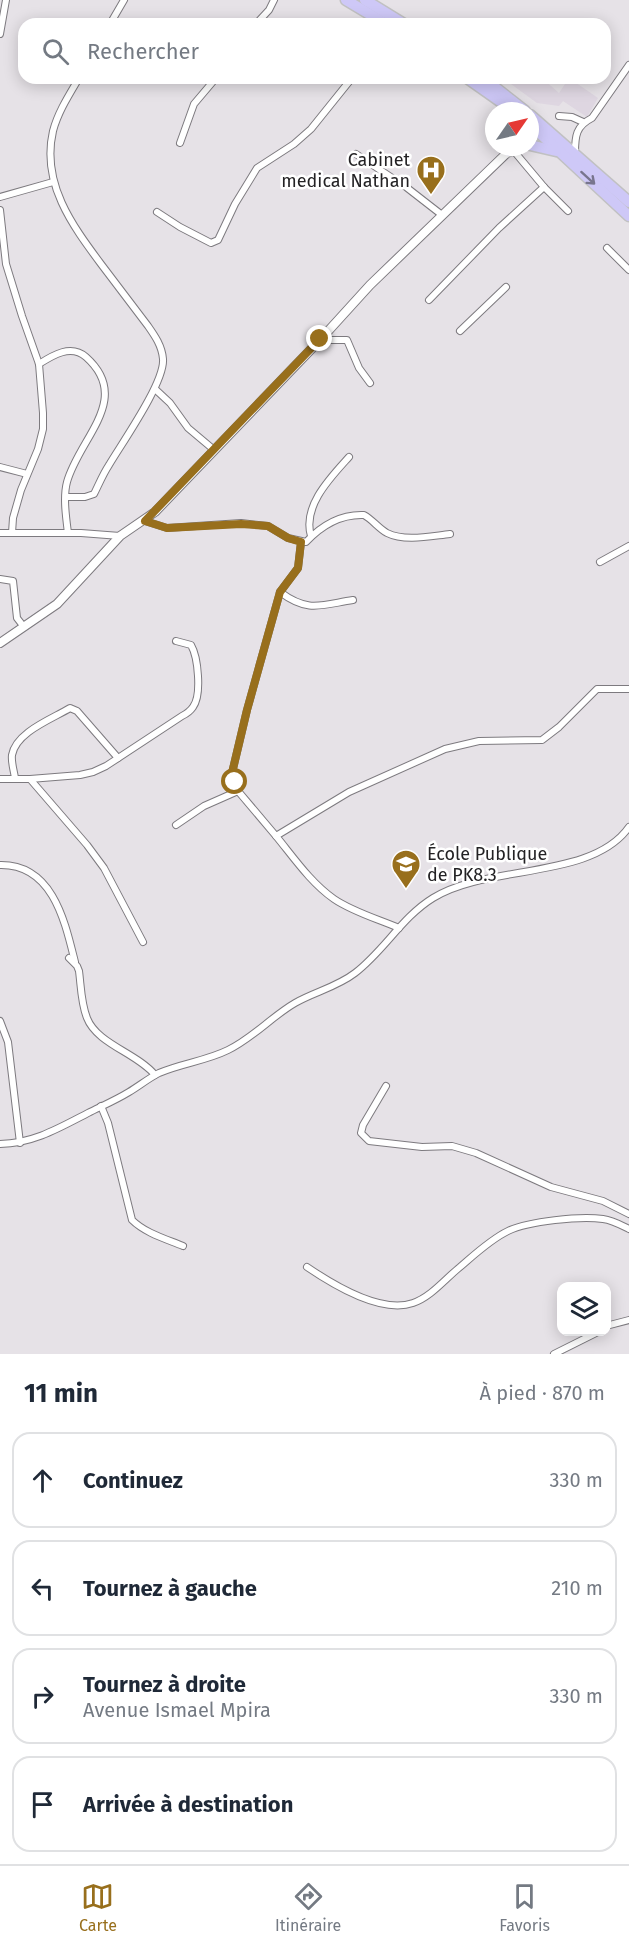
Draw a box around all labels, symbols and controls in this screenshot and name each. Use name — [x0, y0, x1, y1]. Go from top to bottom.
search box — [18, 18, 611, 84]
icon: search — [39, 35, 72, 68]
text: Rechercher — [87, 38, 199, 65]
north arrow — [485, 102, 539, 156]
place label: Cabinet medical Nathan — [281, 149, 410, 192]
hospital icon: Cabinet medical Nathan — [415, 154, 447, 196]
one-way arrow — [581, 171, 596, 185]
route end — [306, 325, 332, 351]
route start — [221, 768, 247, 794]
place label: École Publique de PK8.3 — [427, 842, 547, 886]
school or university icon: École Publique de PK8.3 — [390, 848, 422, 890]
map controls — [557, 1282, 611, 1336]
button: layers — [557, 1282, 611, 1336]
text: 11 min — [24, 1378, 98, 1409]
text: À pied · 870 m — [480, 1381, 605, 1405]
icon: ahead — [26, 1464, 59, 1497]
text: Continuez — [83, 1467, 183, 1494]
text: 330 m — [549, 1468, 603, 1492]
icon: left — [26, 1572, 59, 1605]
text: Tournez à gauche — [83, 1575, 257, 1602]
text: 210 m — [551, 1576, 603, 1600]
text: Tournez à droite — [83, 1671, 246, 1698]
icon: right — [26, 1680, 59, 1713]
text: 330 m — [549, 1684, 603, 1708]
text: Avenue Ismael Mpira — [83, 1698, 271, 1722]
icon: arrive — [26, 1788, 59, 1821]
text: Arrivée à destination — [83, 1791, 293, 1818]
tab: Carte — [79, 1880, 117, 1935]
tab: Itinéraire — [275, 1880, 341, 1935]
tab: Favoris — [499, 1880, 550, 1935]

